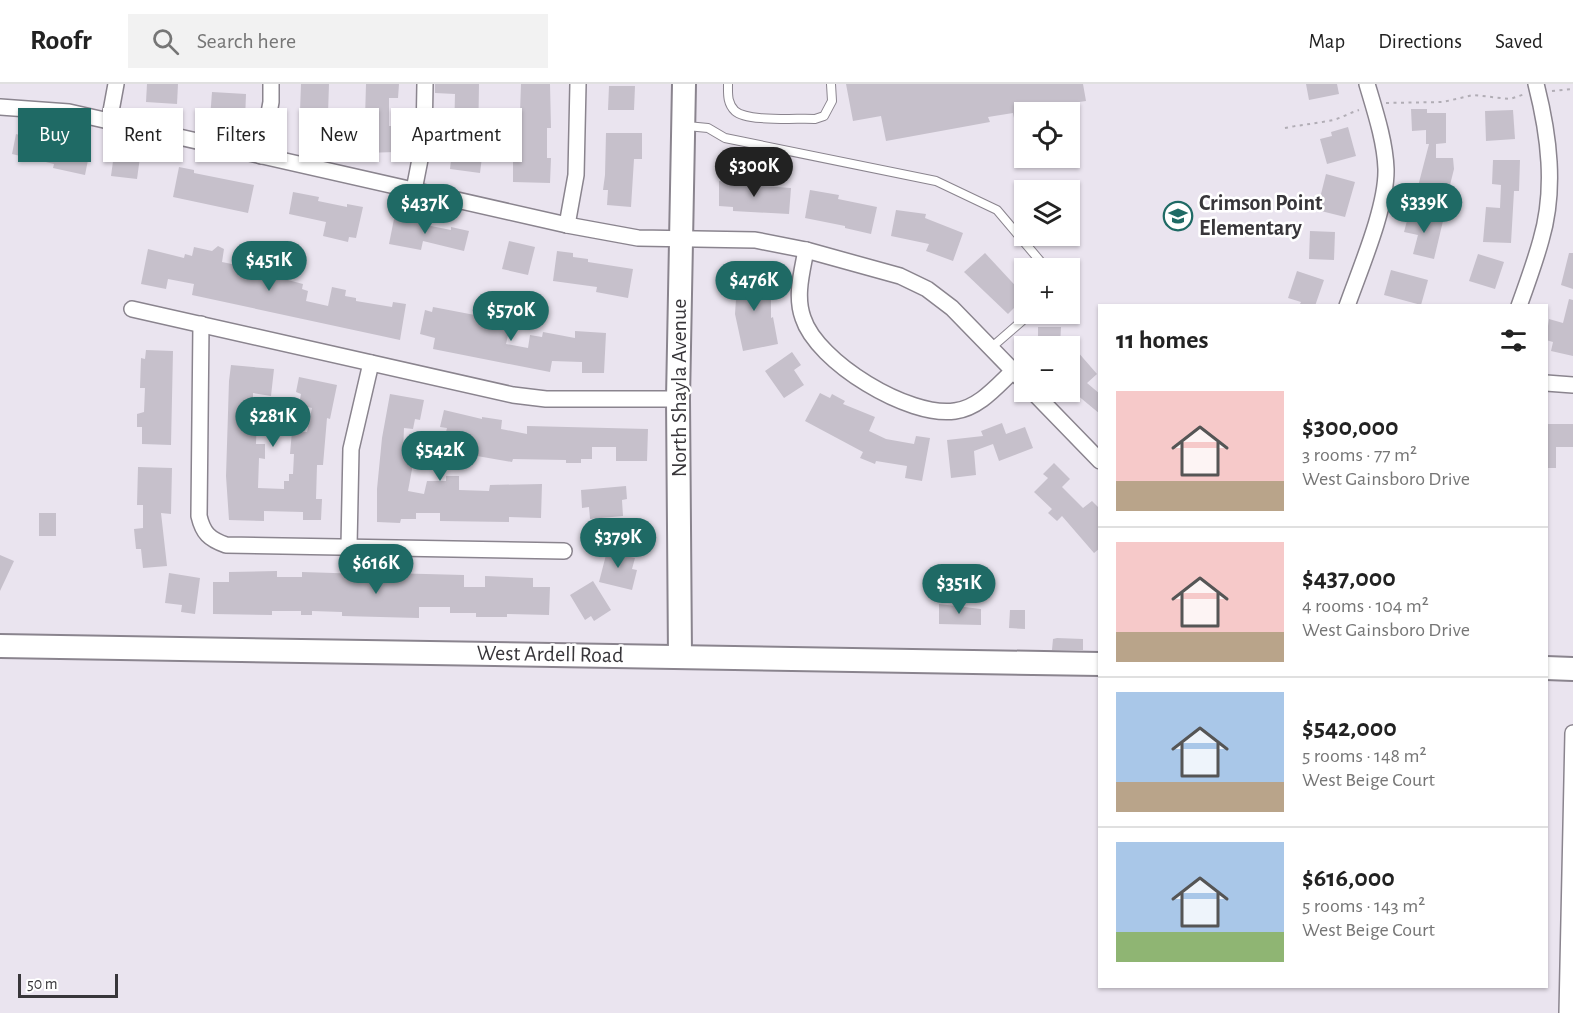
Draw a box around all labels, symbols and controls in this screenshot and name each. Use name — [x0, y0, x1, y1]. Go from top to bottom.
search box — [128, 14, 548, 68]
icon: search — [149, 25, 182, 58]
text: Roofr — [30, 27, 92, 55]
text: Search here — [197, 30, 296, 52]
text: Map — [1309, 31, 1345, 52]
text: Directions — [1378, 31, 1462, 52]
text: Saved — [1495, 31, 1543, 52]
map controls — [1014, 102, 1080, 402]
button: locate — [1014, 102, 1080, 168]
chip: Buy — [18, 108, 91, 162]
chip: Rent — [103, 108, 183, 162]
chip: Filters — [195, 108, 287, 162]
chip: New — [299, 108, 379, 162]
chip: Apartment — [391, 108, 522, 162]
pin: $300K — [712, 147, 796, 198]
text: $300K — [729, 156, 779, 176]
button: layers — [1014, 180, 1080, 246]
pin: $339K — [1382, 183, 1466, 234]
pin: $437K — [383, 184, 467, 235]
place label: Crimson Point Elementary — [1199, 192, 1323, 240]
text: $339K — [1400, 192, 1448, 212]
text: $437K — [401, 193, 449, 213]
school or university icon: Crimson Point Elementary — [1162, 200, 1194, 232]
pin: $451K — [227, 241, 311, 292]
text: $451K — [246, 250, 292, 270]
button: + — [1014, 258, 1080, 324]
pin: $476K — [712, 261, 796, 312]
text: $476K — [729, 270, 779, 290]
pin: $570K — [469, 291, 553, 342]
street label: North Shayla Avenue — [668, 299, 690, 477]
text: $570K — [487, 300, 535, 320]
icon: filters — [1497, 324, 1530, 357]
text: 11 homes — [1116, 327, 1208, 353]
button: − — [1014, 336, 1080, 402]
pin: $281K — [231, 397, 315, 448]
text: $281K — [249, 406, 297, 426]
text: $300,000 — [1302, 414, 1399, 440]
icon: home — [1164, 415, 1236, 487]
pin: $542K — [398, 431, 482, 482]
text: $542K — [416, 440, 464, 460]
text: 3 rooms · 77 m² — [1302, 445, 1417, 465]
text: West Gainsboro Drive — [1302, 469, 1470, 489]
pin: $379K — [576, 518, 660, 569]
text: $379K — [594, 527, 642, 547]
pin: $616K — [334, 544, 418, 595]
text: $616K — [352, 553, 400, 573]
pin: $351K — [917, 564, 1001, 615]
text: $437,000 — [1302, 565, 1396, 591]
icon: home — [1164, 566, 1236, 638]
text: $351K — [936, 573, 982, 593]
text: 4 rooms · 104 m² — [1302, 596, 1429, 616]
text: West Gainsboro Drive — [1302, 620, 1470, 640]
street label: West Ardell Road — [476, 642, 624, 666]
text: $542,000 — [1302, 715, 1397, 741]
icon: home — [1164, 716, 1236, 788]
text: 5 rooms · 148 m² — [1302, 746, 1426, 766]
text: West Beige Court — [1302, 770, 1435, 790]
text: $616,000 — [1302, 865, 1395, 891]
icon: home — [1164, 866, 1236, 938]
text: 5 rooms · 143 m² — [1302, 896, 1425, 916]
text: West Beige Court — [1302, 920, 1435, 940]
scale bar — [18, 971, 118, 998]
text: 50 m — [27, 976, 58, 992]

